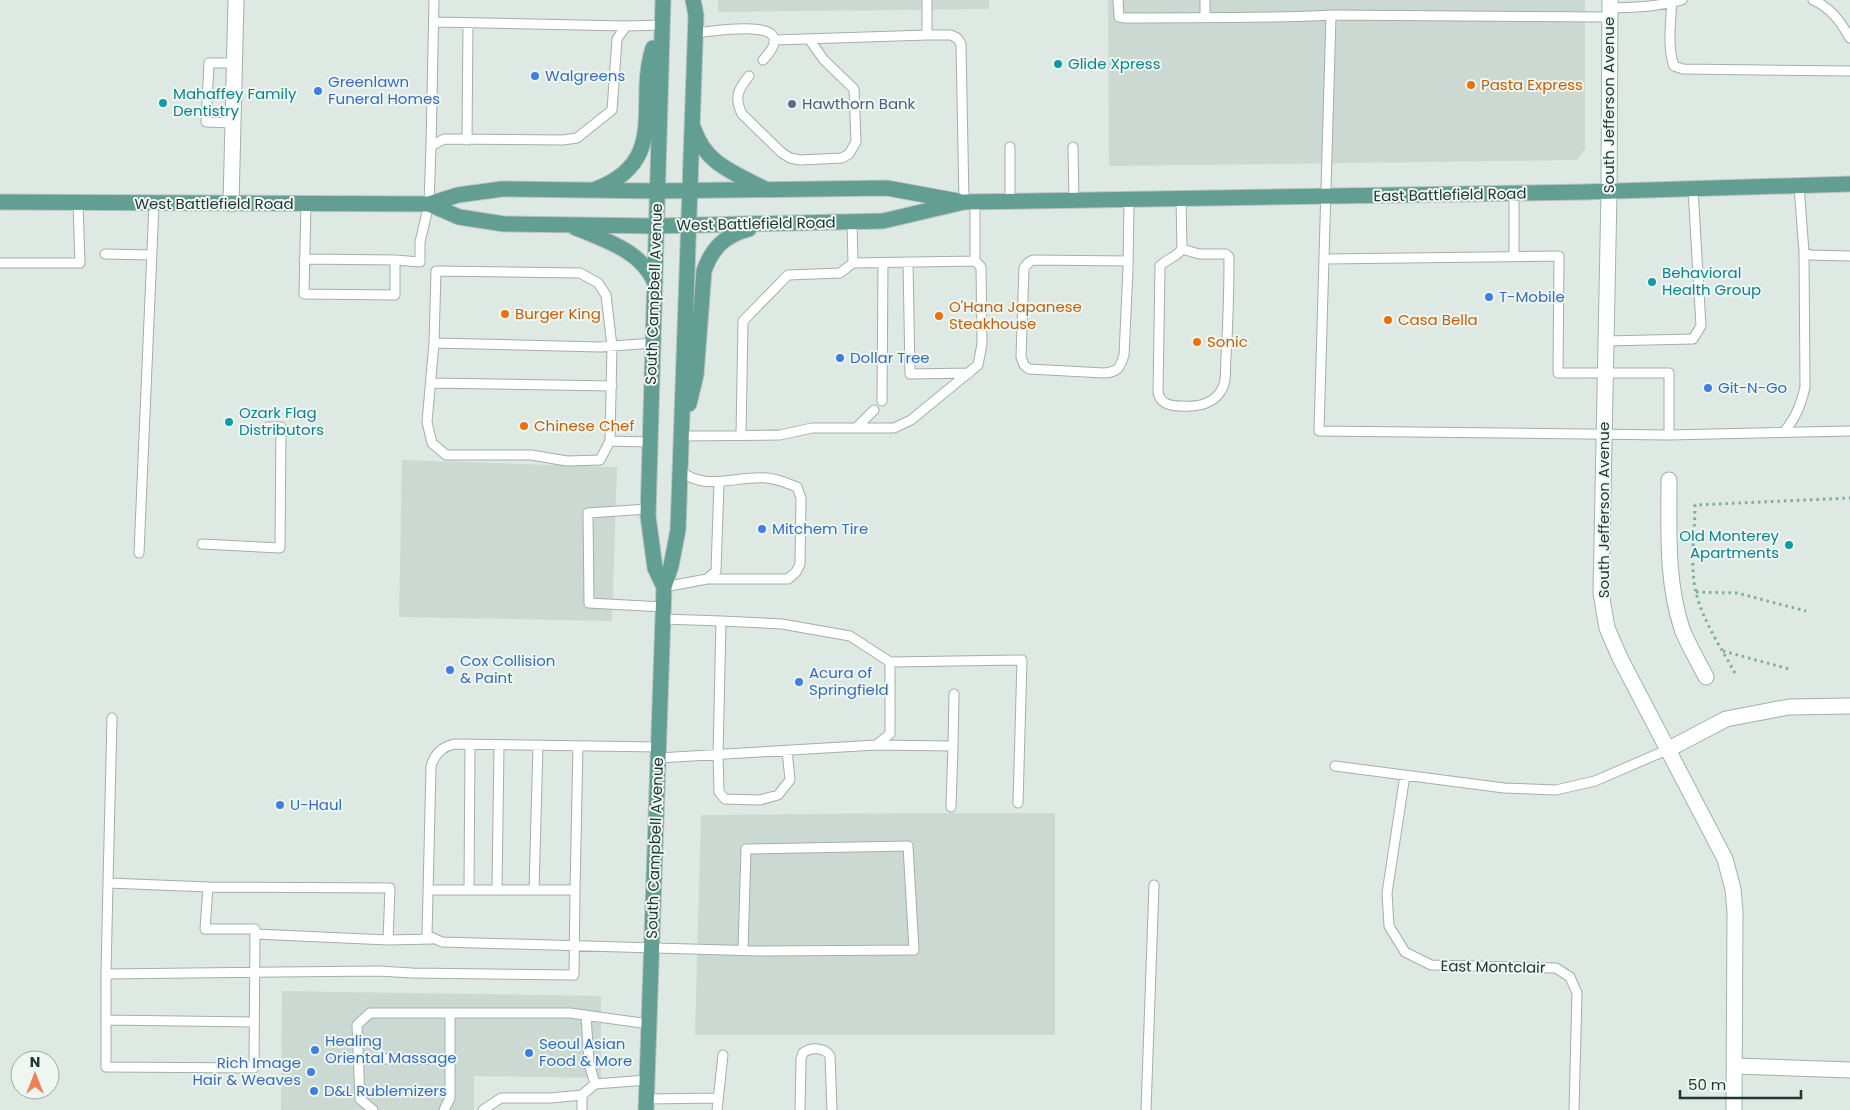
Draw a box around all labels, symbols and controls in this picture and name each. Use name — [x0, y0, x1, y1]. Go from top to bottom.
street label: South Jefferson Avenue — [1598, 17, 1619, 193]
place label: Glide Xpress — [1068, 53, 1161, 74]
marker: Glide Xpress — [1052, 58, 1064, 70]
place label: Walgreens — [545, 65, 625, 86]
marker: Walgreens — [529, 70, 541, 82]
place label: Greenlawn Funeral Homes — [328, 71, 440, 109]
place label: Pasta Express — [1481, 74, 1583, 95]
marker: Pasta Express — [1465, 79, 1477, 91]
place label: Mahaffey Family Dentistry — [173, 83, 297, 121]
marker: Greenlawn Funeral Homes — [312, 85, 324, 97]
place label: Hawthorn Bank — [802, 93, 916, 114]
marker: Mahaffey Family Dentistry — [157, 97, 169, 109]
marker: Hawthorn Bank — [786, 98, 798, 110]
street label: East Battlefield Road — [1373, 183, 1527, 206]
street label: West Battlefield Road — [134, 193, 294, 214]
street label: South Campbell Avenue — [640, 203, 667, 385]
street label: West Battlefield Road — [676, 212, 836, 235]
place label: Behavioral Health Group — [1662, 262, 1761, 300]
marker: Behavioral Health Group — [1646, 276, 1658, 288]
place label: T-Mobile — [1499, 286, 1565, 307]
marker: T-Mobile — [1483, 291, 1495, 303]
place label: O'Hana Japanese Steakhouse — [949, 296, 1082, 334]
place label: Burger King — [515, 303, 601, 324]
marker: Burger King — [499, 308, 511, 320]
place label: Casa Bella — [1398, 309, 1478, 330]
marker: O'Hana Japanese Steakhouse — [933, 310, 945, 322]
marker: Casa Bella — [1382, 314, 1394, 326]
place label: Sonic — [1207, 331, 1248, 352]
marker: Sonic — [1191, 336, 1203, 348]
place label: Dollar Tree — [850, 347, 930, 368]
marker: Dollar Tree — [834, 352, 846, 364]
place label: Git-N-Go — [1718, 377, 1787, 398]
marker: Git-N-Go — [1702, 382, 1714, 394]
place label: Ozark Flag Distributors — [239, 402, 324, 440]
place label: Chinese Chef — [534, 415, 634, 436]
marker: Ozark Flag Distributors — [223, 416, 235, 428]
marker: Chinese Chef — [518, 420, 530, 432]
street label: South Jefferson Avenue — [1593, 422, 1614, 598]
place label: Mitchem Tire — [772, 518, 868, 539]
marker: Mitchem Tire — [756, 523, 768, 535]
place label: Old Monterey Apartments — [1679, 525, 1780, 563]
marker: Old Monterey Apartments — [1783, 539, 1795, 551]
place label: Cox Collision & Paint — [460, 650, 555, 688]
place label: Acura of Springfield — [809, 662, 889, 700]
marker: Cox Collision & Paint — [444, 664, 456, 676]
marker: Acura of Springfield — [793, 676, 805, 688]
street label: South Campbell Avenue — [641, 757, 668, 939]
place label: U-Haul — [290, 794, 342, 815]
marker: U-Haul — [274, 799, 286, 811]
street label: East Montclair — [1440, 955, 1546, 978]
place label: Healing Oriental Massage — [325, 1030, 457, 1068]
place label: Seoul Asian Food & More — [539, 1033, 632, 1071]
marker: Healing Oriental Massage — [309, 1044, 321, 1056]
marker: Seoul Asian Food & More — [523, 1047, 535, 1059]
north arrow — [10, 1050, 60, 1100]
text: N — [30, 1052, 40, 1072]
place label: Rich Image Hair & Weaves — [192, 1052, 301, 1090]
marker: Rich Image Hair & Weaves — [305, 1066, 317, 1078]
scale bar — [1680, 1068, 1801, 1100]
text: 50 m — [1688, 1074, 1726, 1095]
place label: D&L Rublemizers — [324, 1080, 447, 1101]
marker: D&L Rublemizers — [308, 1085, 320, 1097]

